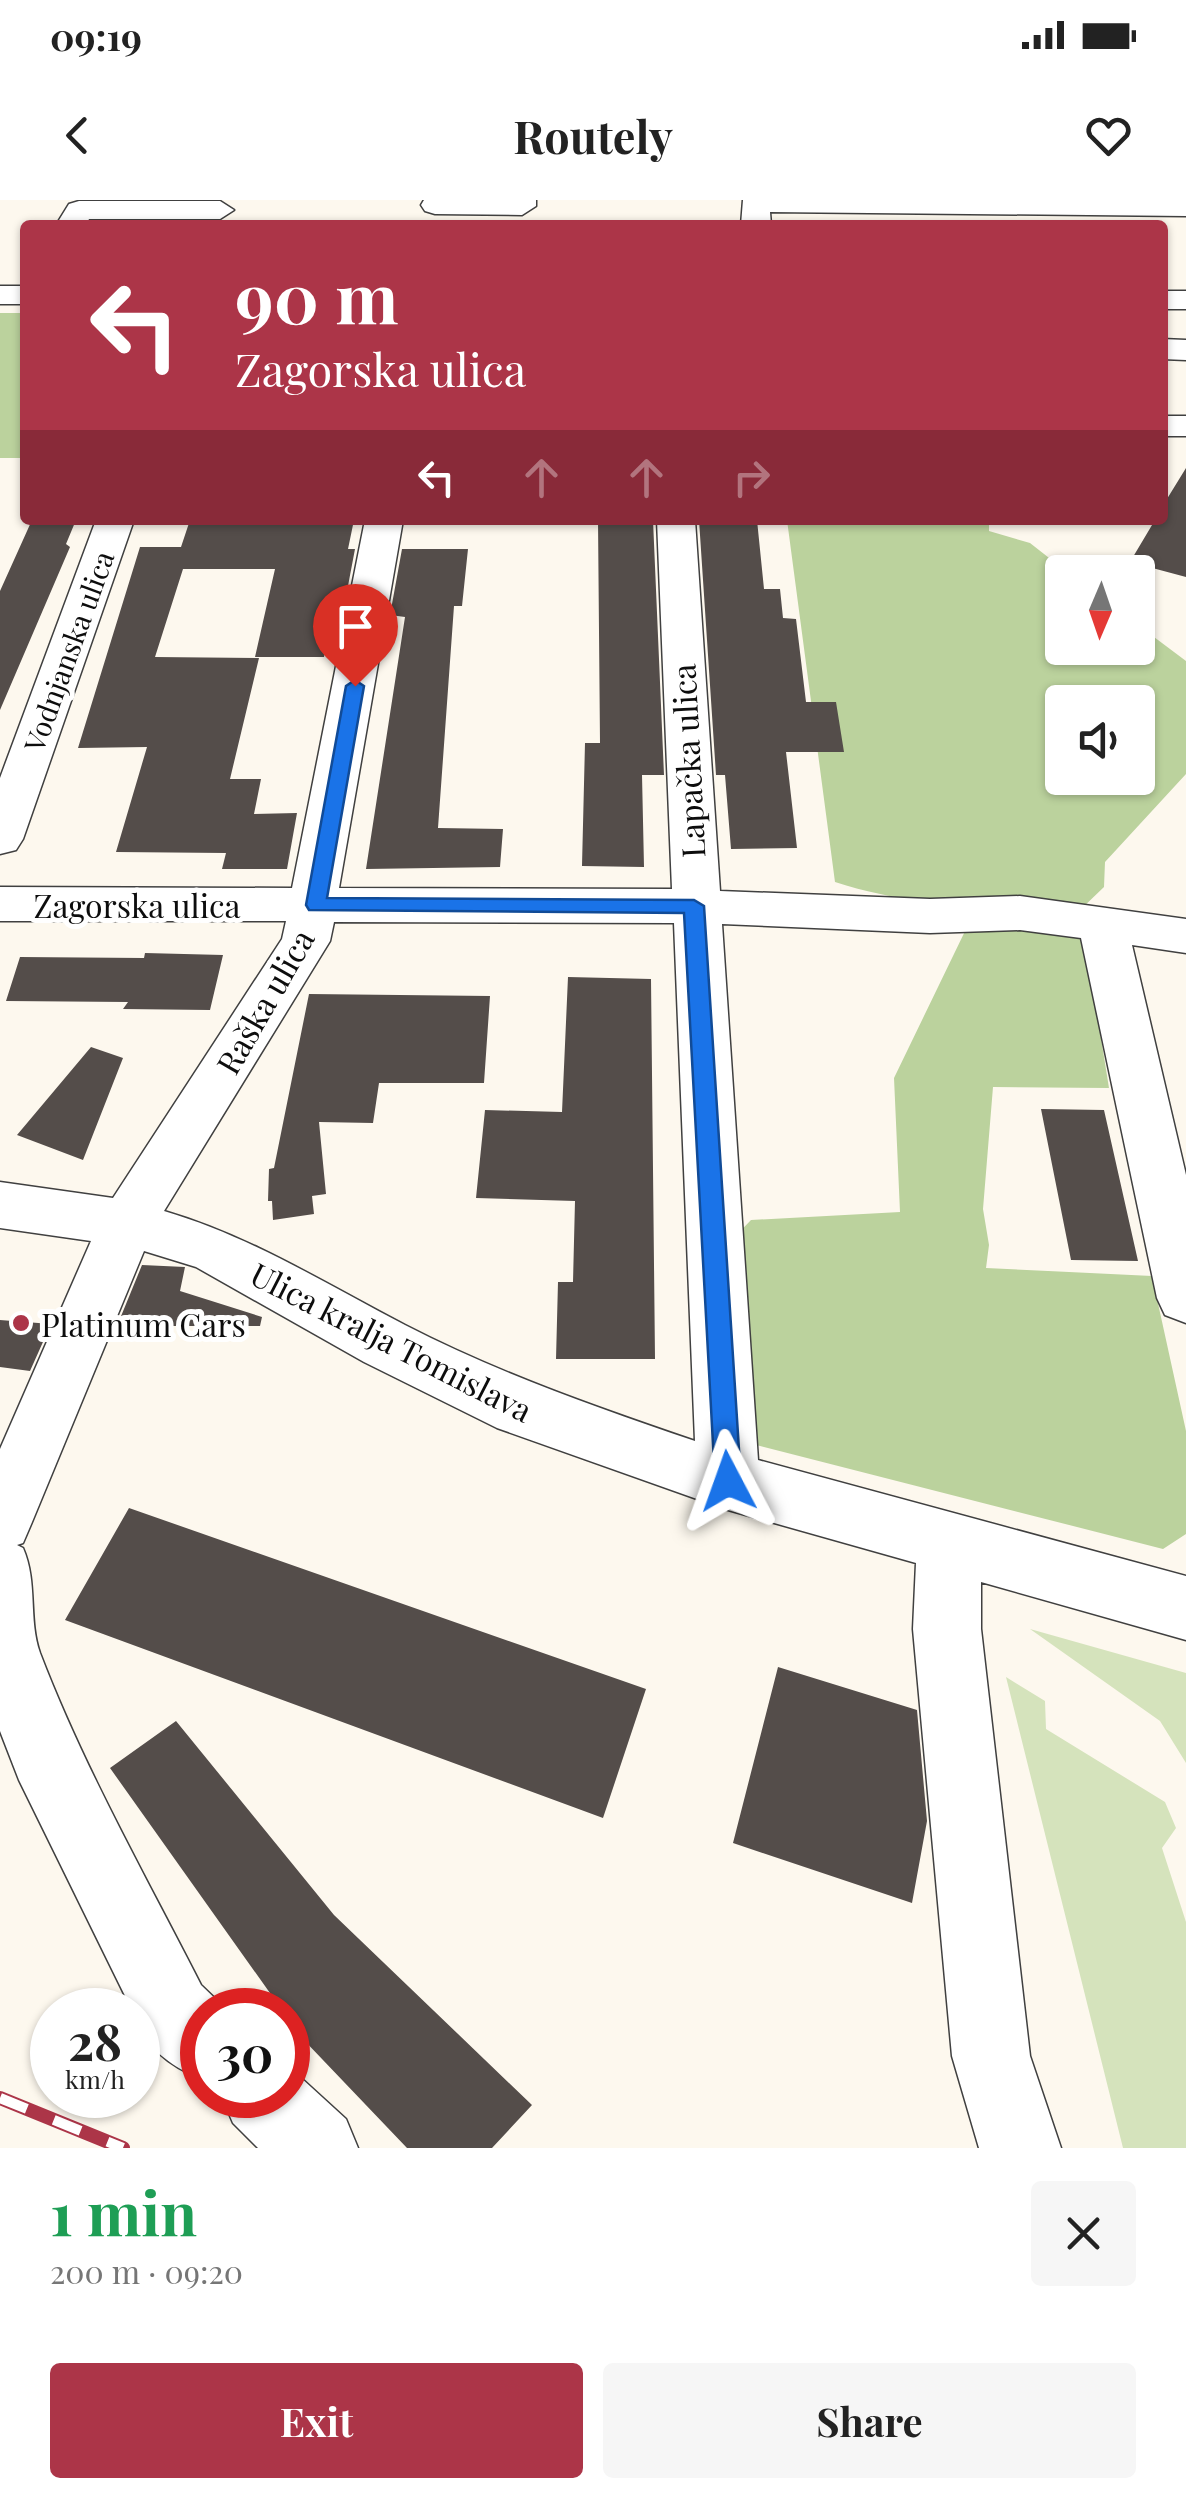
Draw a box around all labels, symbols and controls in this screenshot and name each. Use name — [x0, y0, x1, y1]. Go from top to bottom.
text: 09:19 — [50, 10, 142, 61]
text: Routely — [513, 105, 673, 165]
icon: back — [50, 108, 105, 163]
icon: heart — [1081, 108, 1136, 163]
text: 90 m — [235, 248, 399, 342]
icon: left — [70, 260, 200, 390]
text: Zagorska ulica — [235, 338, 526, 398]
icon: left — [409, 450, 464, 505]
icon: ahead — [514, 450, 569, 505]
icon: ahead — [619, 450, 674, 505]
icon: right — [724, 450, 779, 505]
street label: Vodnjanska ulica — [14, 546, 121, 757]
north arrow — [1045, 555, 1155, 665]
map controls — [1045, 555, 1155, 795]
pin — [313, 584, 398, 687]
icon: arrive — [328, 599, 383, 654]
street label: Lapačka ulica — [660, 663, 714, 859]
button: sound — [1045, 685, 1155, 795]
street label: Zagorska ulica — [33, 883, 241, 926]
street label: Raška ulica — [205, 921, 323, 1081]
street label: Ulica kralja Tomislava — [244, 1251, 540, 1431]
place label: Platinum Cars — [41, 1302, 246, 1345]
marker: Platinum Cars — [10, 1312, 32, 1334]
position arrow — [676, 1429, 780, 1533]
speed limit sign: 30 — [180, 1988, 310, 2118]
text: 28 — [68, 2007, 122, 2074]
text: km/h — [65, 2062, 125, 2095]
text: 1 min — [50, 2171, 197, 2251]
button: close — [1031, 2181, 1136, 2286]
text: 200 m · 09:20 — [50, 2249, 243, 2292]
button: Exit — [50, 2363, 583, 2478]
button: Share — [603, 2363, 1136, 2478]

